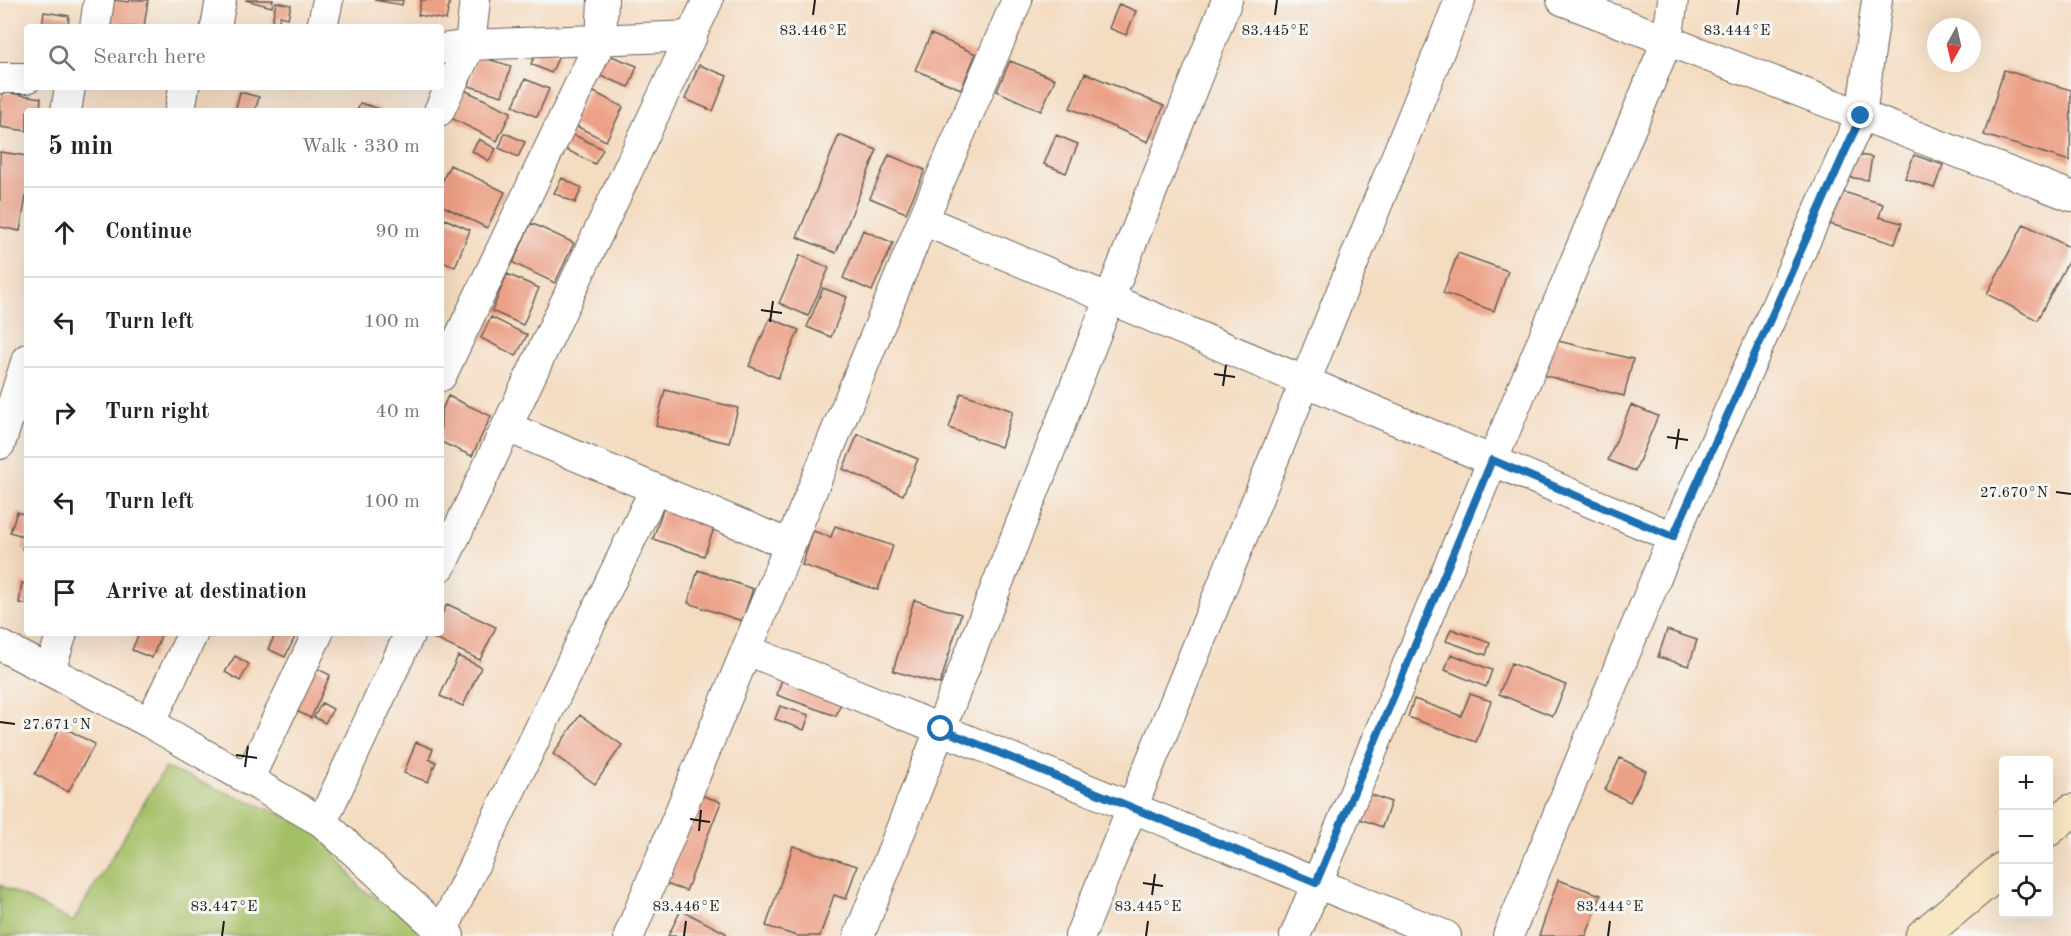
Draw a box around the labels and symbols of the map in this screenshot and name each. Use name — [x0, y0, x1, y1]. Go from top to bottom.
north arrow — [1927, 18, 1981, 72]
text: 83.446°E — [780, 24, 846, 39]
text: 83.445°E — [1242, 24, 1308, 39]
text: 83.444°E — [1704, 24, 1770, 39]
route end — [1847, 102, 1873, 128]
text: 27.670°N — [1980, 486, 2048, 501]
route start — [927, 715, 953, 741]
text: 27.671°N — [23, 718, 91, 733]
text: 83.447°E — [191, 900, 257, 915]
text: 83.446°E — [653, 900, 719, 915]
text: 83.445°E — [1115, 900, 1181, 915]
text: 83.444°E — [1577, 900, 1643, 915]

